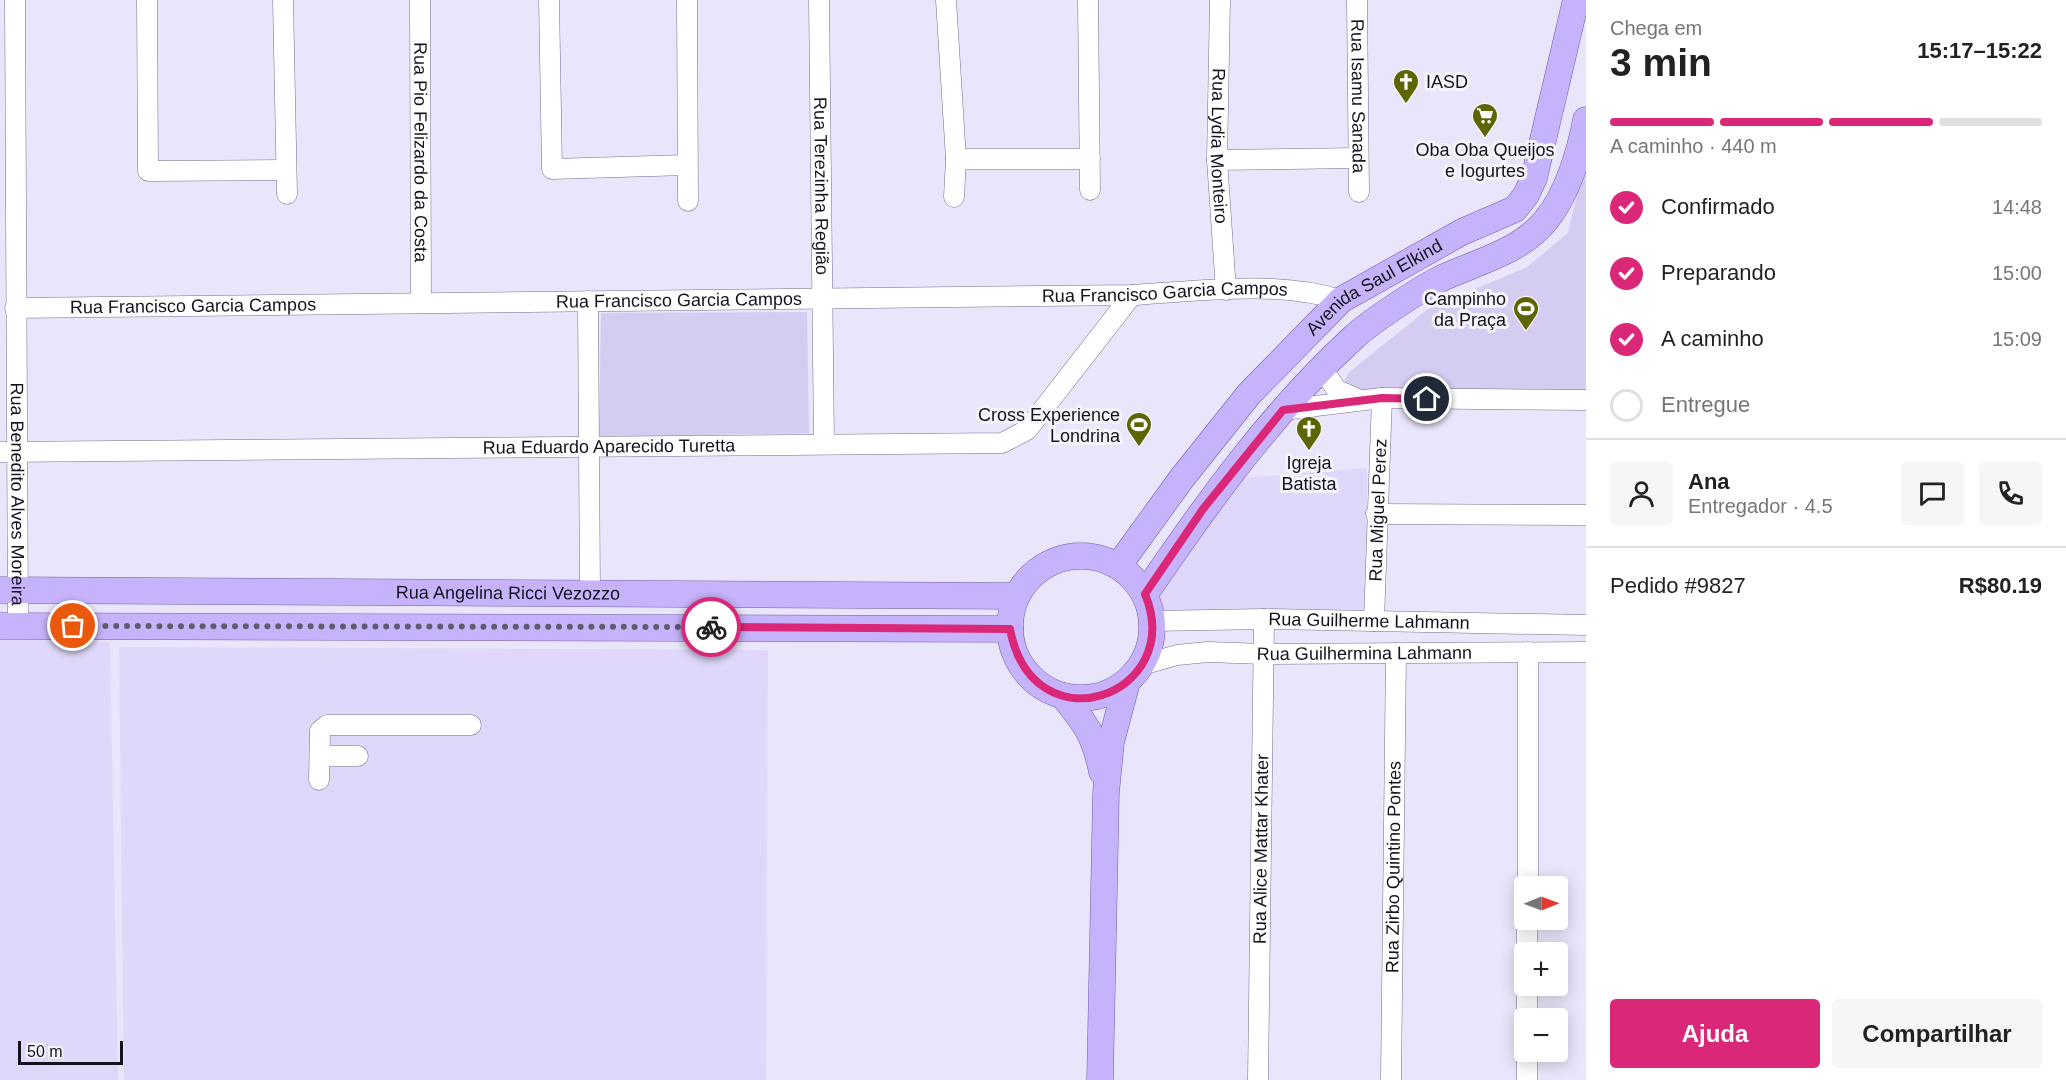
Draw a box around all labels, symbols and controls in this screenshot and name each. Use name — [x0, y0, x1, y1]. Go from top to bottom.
text: Chega em — [1610, 17, 1702, 39]
street label: Rua Isamu Sanada — [1347, 19, 1369, 174]
text: 15:17–15:22 — [1917, 38, 2042, 63]
text: 3 min — [1610, 41, 1712, 84]
street label: Rua Pio Felizardo da Costa — [410, 42, 431, 263]
church icon: IASD — [1391, 67, 1421, 105]
street label: Rua Lydia Monteiro — [1207, 68, 1231, 224]
place label: IASD — [1426, 72, 1468, 92]
street label: Rua Terezinha Região — [810, 97, 832, 275]
supermarket icon: Oba Oba Queijos e Iogurtes — [1470, 101, 1500, 139]
text: A caminho · 440 m — [1610, 135, 1777, 157]
place label: Oba Oba Queijos e Iogurtes — [1415, 140, 1555, 181]
icon: check — [1610, 191, 1643, 224]
text: Confirmado — [1661, 194, 1775, 219]
text: 14:48 — [1992, 196, 2042, 218]
street label: Avenida Saul Elkind — [1302, 235, 1446, 339]
icon: check — [1610, 257, 1643, 290]
text: Preparando — [1661, 260, 1776, 285]
text: 15:00 — [1992, 262, 2042, 284]
street label: Rua Francisco Garcia Campos — [1042, 278, 1289, 306]
street label: Rua Francisco Garcia Campos — [556, 289, 802, 312]
place label: Campinho da Praça — [1424, 289, 1507, 330]
street label: Rua Francisco Garcia Campos — [70, 294, 316, 317]
sports icon: Campinho da Praça — [1511, 294, 1541, 332]
icon: check — [1610, 323, 1643, 356]
text: A caminho — [1661, 326, 1764, 351]
text: 15:09 — [1992, 328, 2042, 350]
pin — [1401, 373, 1452, 424]
street label: Rua Benedito Alves Moreira — [7, 382, 28, 607]
icon: home — [1410, 382, 1443, 415]
text: Entregue — [1661, 392, 1750, 417]
place label: Cross Experience Londrina — [978, 405, 1121, 446]
sports icon: Cross Experience Londrina — [1124, 410, 1154, 448]
church icon: Igreja Batista — [1294, 414, 1324, 452]
street label: Rua Eduardo Aparecido Turetta — [483, 435, 736, 458]
street label: Rua Miguel Perez — [1365, 438, 1391, 582]
place label: Igreja Batista — [1281, 453, 1338, 494]
button: person — [1610, 462, 1673, 525]
button: chat — [1901, 462, 1964, 525]
button: phone — [1979, 462, 2042, 525]
text: Ana — [1688, 469, 1730, 494]
text: Entregador · 4.5 — [1688, 495, 1833, 517]
text: Pedido #9827 — [1610, 573, 1746, 598]
text: R$80.19 — [1959, 573, 2042, 598]
street label: Rua Angelina Ricci Vezozzo — [396, 582, 620, 604]
courier — [681, 597, 741, 657]
pin — [47, 600, 98, 651]
icon: bag — [56, 609, 89, 642]
street label: Rua Guilherme Lahmann — [1268, 609, 1470, 633]
icon: bike — [695, 611, 728, 644]
street label: Rua Guilhermina Lahmann — [1256, 643, 1472, 664]
street label: Rua Alice Mattar Khater — [1250, 754, 1272, 944]
street label: Rua Zirbo Quintino Pontes — [1382, 761, 1405, 973]
north arrow — [1514, 876, 1568, 930]
map controls — [1514, 876, 1568, 1062]
button: + — [1514, 942, 1568, 996]
button: Ajuda — [1610, 999, 1820, 1068]
button: Compartilhar — [1832, 999, 2042, 1068]
button: − — [1514, 1008, 1568, 1062]
scale bar — [18, 1038, 123, 1066]
text: 50 m — [27, 1043, 63, 1060]

